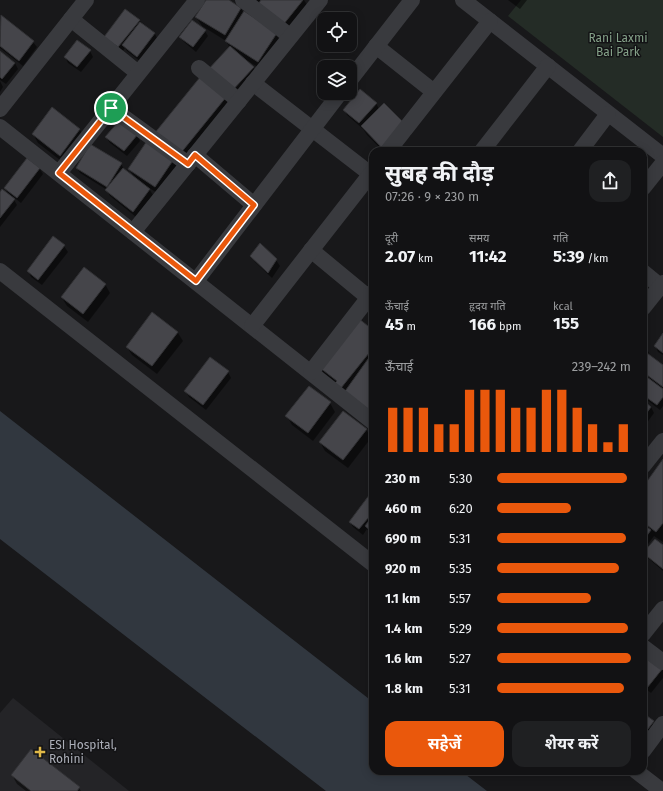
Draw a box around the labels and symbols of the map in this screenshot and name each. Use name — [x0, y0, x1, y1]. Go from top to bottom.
park label: Rani Laxmi Bai Park — [588, 31, 648, 59]
pin — [94, 91, 128, 125]
place label: ESI Hospital, Rohini — [49, 738, 117, 766]
marker: ESI Hospital, Rohini — [34, 746, 46, 758]

